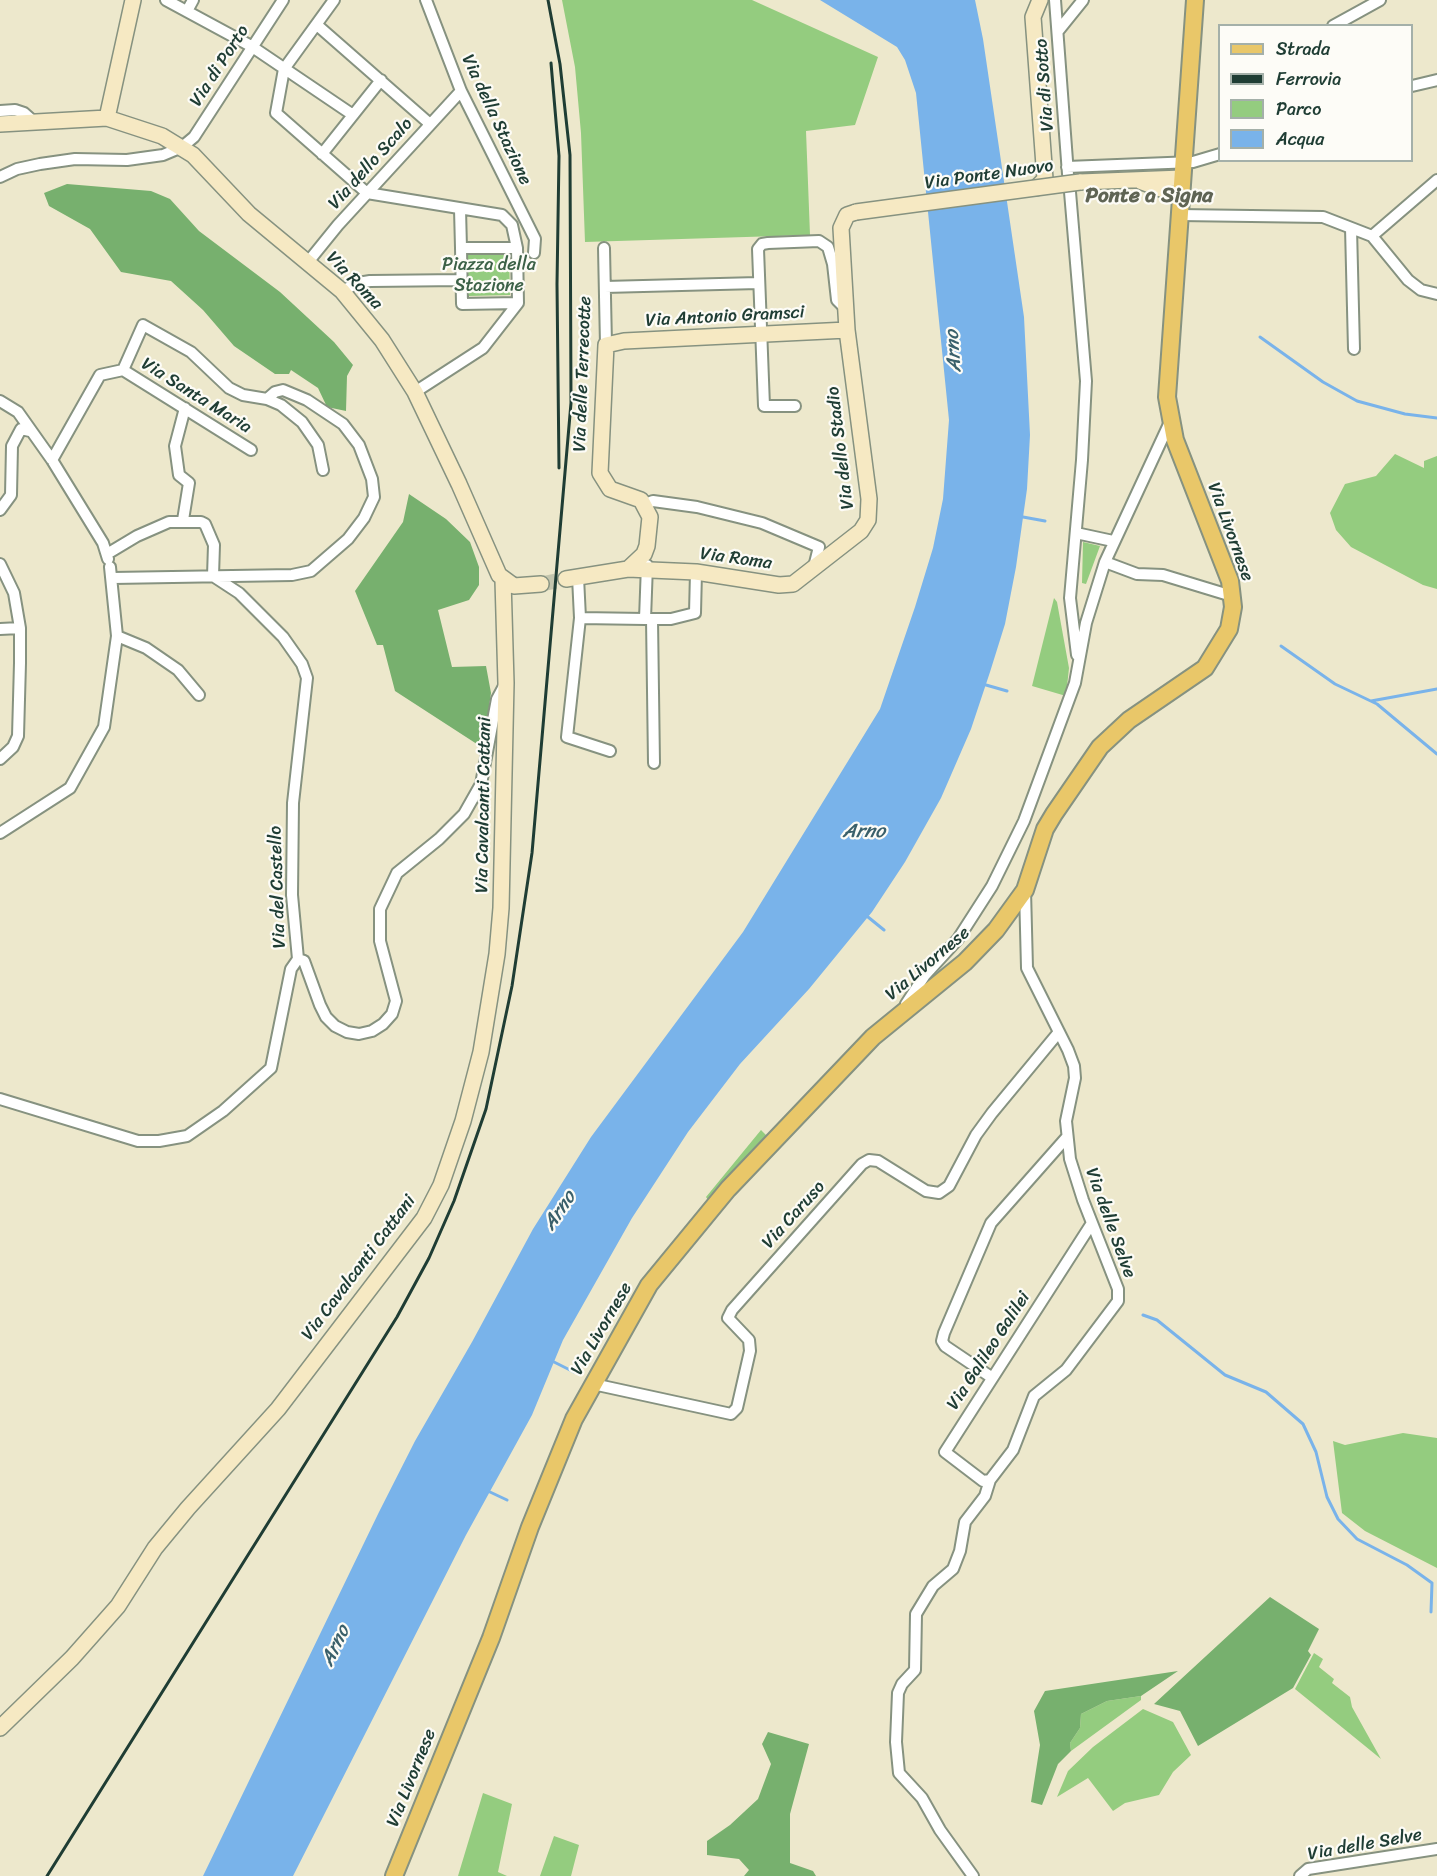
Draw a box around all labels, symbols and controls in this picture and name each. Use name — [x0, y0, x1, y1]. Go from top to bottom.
street label: Via di Porto — [186, 21, 254, 111]
legend — [1218, 24, 1413, 162]
text: Strada — [1276, 33, 1330, 65]
street label: Via di Sotto — [1031, 38, 1059, 132]
street label: Via della Stazione — [456, 51, 536, 189]
text: Ferrovia — [1276, 63, 1341, 95]
text: Parco — [1276, 93, 1321, 125]
street label: Via dello Scalo — [324, 114, 418, 214]
text: Acqua — [1276, 123, 1324, 155]
street label: Via Ponte Nuovo — [923, 155, 1055, 195]
district label: Ponte a Signa — [1085, 184, 1213, 210]
street label: Via Roma — [321, 247, 387, 315]
park label: Piazza della Stazione — [442, 254, 536, 296]
street label: Via delle Terrecotte — [569, 296, 597, 452]
street label: Via Antonio Gramsci — [645, 302, 805, 332]
water label: Arno — [941, 329, 967, 373]
street label: Via Santa Maria — [137, 353, 255, 439]
street label: Via dello Stadio — [823, 385, 859, 511]
street label: Via Livornese — [1202, 480, 1258, 584]
street label: Via Roma — [699, 543, 773, 575]
street label: Via Cavalcanti Cattani — [472, 717, 496, 893]
water label: Arno — [843, 820, 885, 844]
street label: Via del Castello — [265, 825, 291, 949]
street label: Via Livornese — [881, 922, 975, 1006]
street label: Via delle Selve — [1080, 1165, 1140, 1281]
street label: Via Caruso — [758, 1177, 830, 1253]
water label: Arno — [538, 1187, 582, 1235]
street label: Via Cavalcanti Cattani — [297, 1191, 421, 1345]
street label: Via Livornese — [567, 1279, 637, 1379]
street label: Via Galileo Galilei — [943, 1288, 1035, 1414]
water label: Arno — [316, 1622, 356, 1670]
street label: Via Livornese — [383, 1726, 441, 1830]
street label: Via delle Selve — [1306, 1824, 1424, 1866]

